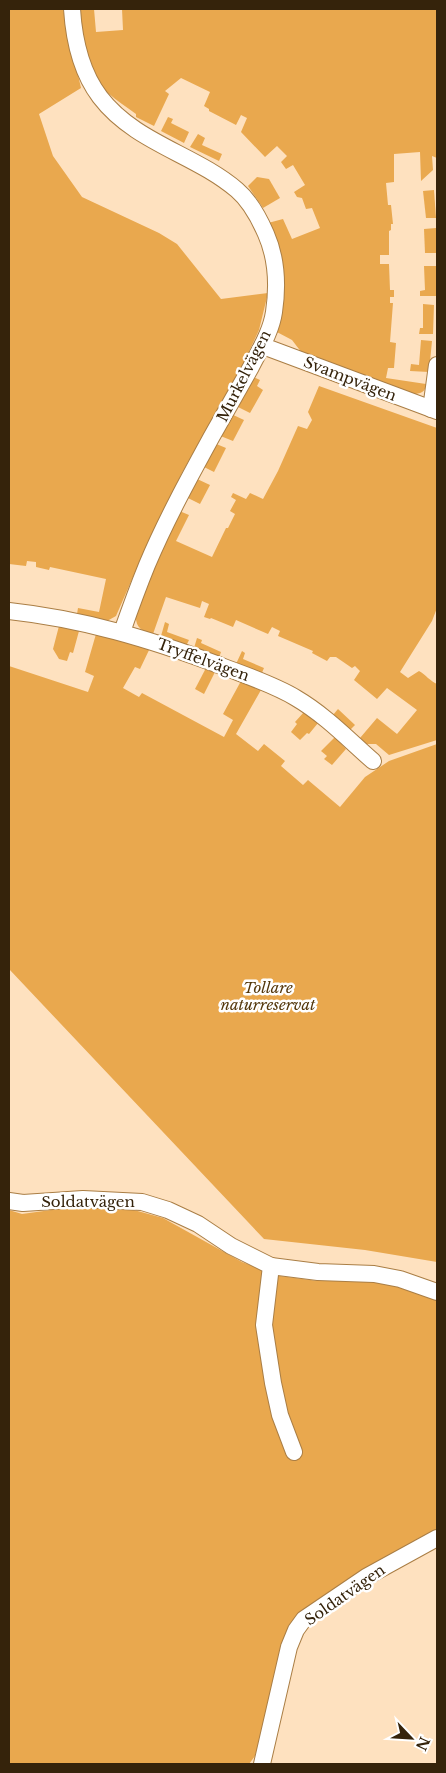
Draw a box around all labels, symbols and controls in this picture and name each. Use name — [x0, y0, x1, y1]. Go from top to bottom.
street label: Murkelvägen — [212, 327, 275, 425]
street label: Svampvägen — [301, 352, 399, 405]
street label: Tryffelvägen — [154, 634, 252, 685]
park label: Tollare naturreservat — [220, 978, 316, 1014]
street label: Soldatvägen — [41, 1192, 135, 1211]
street label: Soldatvägen — [301, 1560, 389, 1629]
north arrow — [386, 1713, 436, 1763]
text: N — [412, 1734, 434, 1753]

